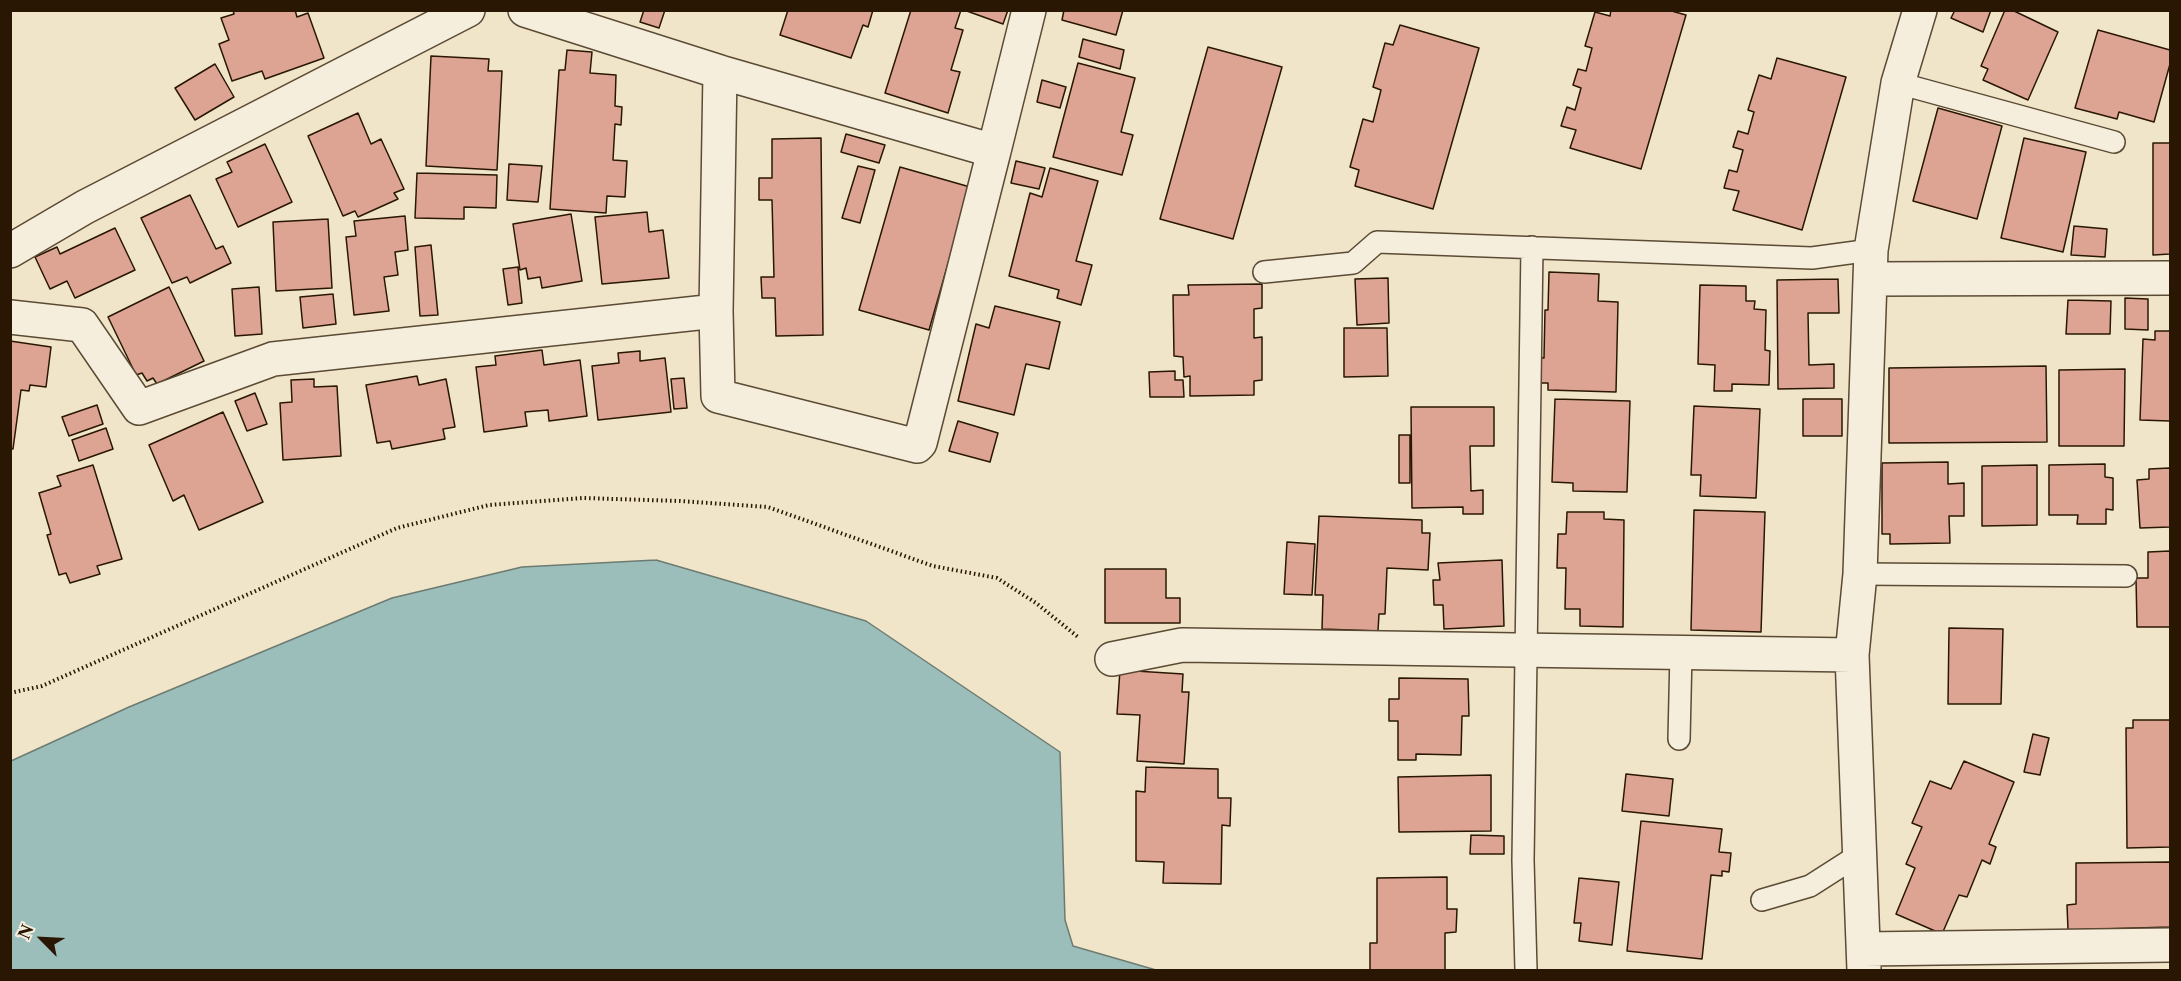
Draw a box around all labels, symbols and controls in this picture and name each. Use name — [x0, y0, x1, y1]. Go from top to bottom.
north arrow — [12, 909, 72, 969]
text: N — [14, 921, 38, 942]

